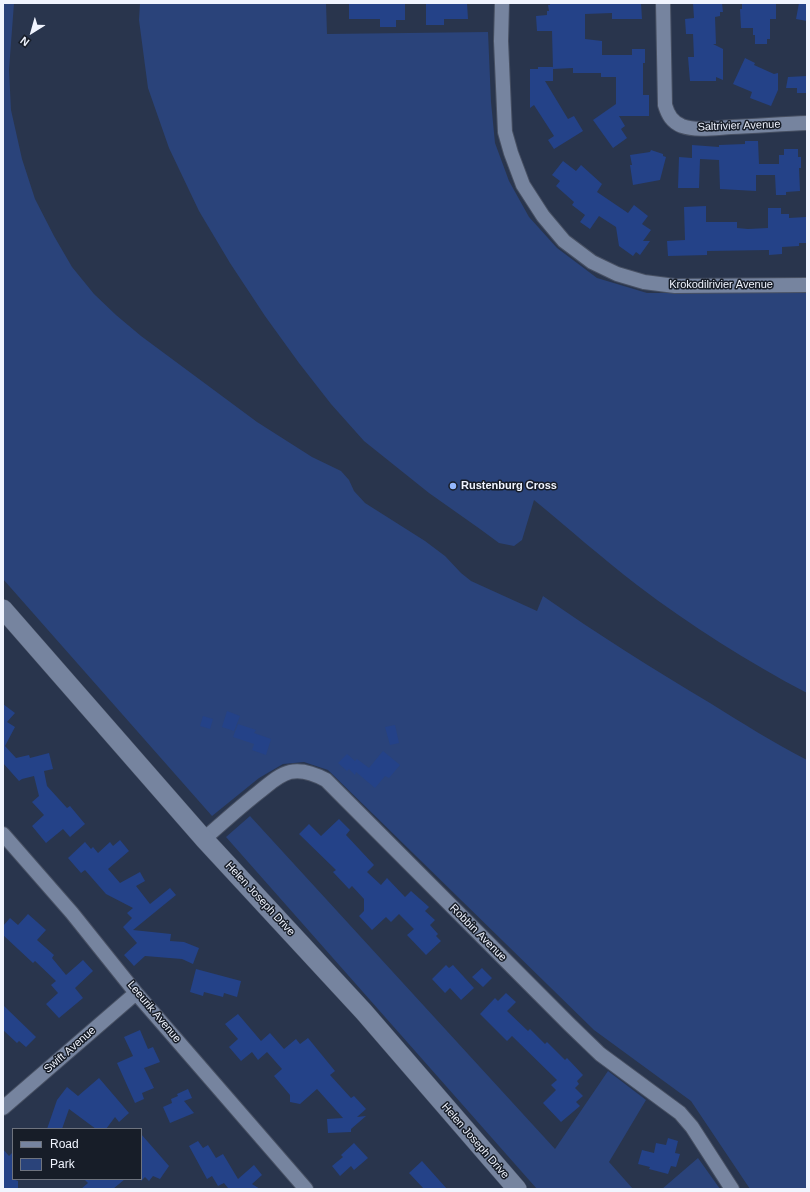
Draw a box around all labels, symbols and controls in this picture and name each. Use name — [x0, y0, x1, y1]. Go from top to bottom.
north arrow — [12, 12, 52, 52]
text: N — [18, 34, 32, 49]
street label: Saltrivier Avenue — [697, 118, 781, 134]
street label: Krokodilrivier Avenue — [669, 278, 773, 292]
place label: Rustenburg Cross — [461, 479, 557, 493]
marker: Rustenburg Cross — [448, 481, 458, 491]
street label: Helen Joseph Drive — [222, 859, 298, 939]
street label: Robbin Avenue — [447, 902, 509, 964]
street label: Leeurik Avenue — [124, 979, 184, 1045]
street label: Swift Avenue — [42, 1024, 98, 1076]
street label: Helen Joseph Drive — [439, 1100, 511, 1182]
legend — [12, 1128, 142, 1180]
text: Road — [50, 1137, 79, 1151]
text: Park — [50, 1157, 75, 1171]

